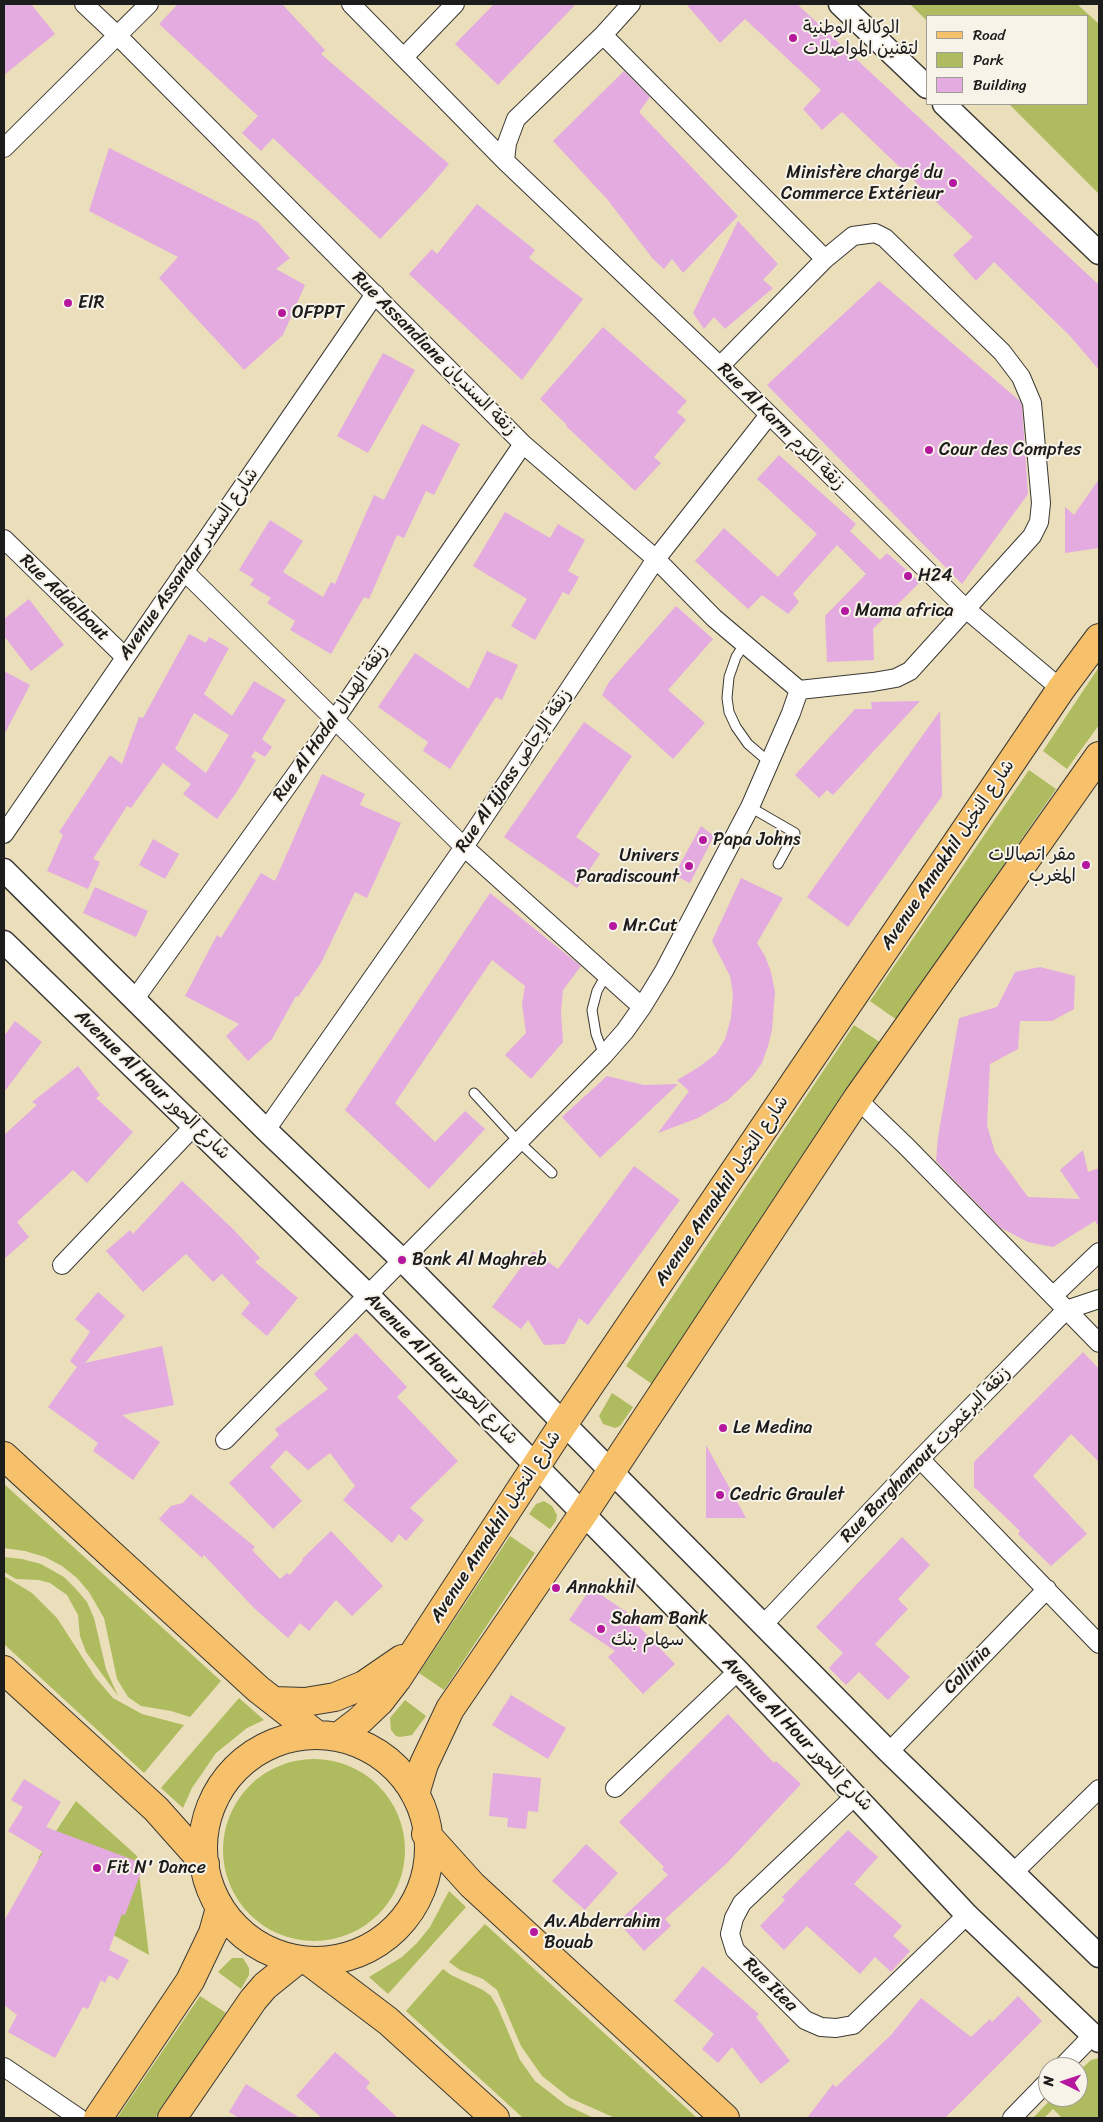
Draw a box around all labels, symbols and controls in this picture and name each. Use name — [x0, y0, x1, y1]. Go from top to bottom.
legend — [926, 15, 1088, 105]
place label: الوكالة الوطنية لتقنين المواصلات — [803, 17, 918, 59]
text: Road — [973, 22, 1005, 48]
marker: الوكالة الوطنية لتقنين المواصلات — [787, 32, 799, 44]
text: Park — [973, 47, 1004, 73]
text: Building — [973, 72, 1027, 98]
place label: Ministère chargé du Commerce Extérieur — [781, 162, 943, 204]
marker: Ministère chargé du Commerce Extérieur — [947, 177, 959, 189]
street label: Rue Assandiane زنقة السنديان — [347, 267, 521, 441]
place label: EIR — [78, 292, 104, 314]
marker: EIR — [62, 297, 74, 309]
place label: OFPPT — [292, 302, 344, 324]
marker: OFPPT — [276, 307, 288, 319]
street label: Rue Al Karm زنقة الكرم — [713, 359, 849, 495]
place label: Cour des Comptes — [939, 439, 1081, 461]
marker: Cour des Comptes — [923, 444, 935, 456]
street label: Avenue Assandar شارع السندر — [114, 464, 264, 664]
street label: Rue Addalbout — [15, 550, 113, 646]
place label: H24 — [918, 565, 952, 587]
marker: H24 — [902, 570, 914, 582]
place label: Mama africa — [855, 600, 954, 622]
marker: Mama africa — [839, 605, 851, 617]
street label: Rue Al Hodal زنقة الهدال — [269, 641, 393, 805]
street label: Rue Al Ijjass زنقة الإجاص — [451, 685, 577, 857]
street label: Avenue Annakhil شارع النخيل — [876, 756, 1020, 954]
place label: Papa Johns — [713, 829, 800, 851]
marker: Papa Johns — [697, 834, 709, 846]
place label: مقر اتصالات المغرب — [988, 844, 1076, 886]
place label: Univers Paradiscount — [576, 845, 679, 888]
marker: مقر اتصالات المغرب — [1080, 859, 1092, 871]
marker: Univers Paradiscount — [683, 860, 695, 872]
place label: Mr.Cut — [623, 915, 678, 937]
marker: Mr.Cut — [607, 920, 619, 932]
street label: Avenue Al Hour شارع الحور — [70, 1005, 234, 1165]
street label: Avenue Annakhil شارع النخيل — [650, 1092, 794, 1290]
place label: Bank Al Maghreb — [412, 1249, 547, 1271]
marker: Bank Al Maghreb — [396, 1254, 408, 1266]
street label: Avenue Al Hour شارع الحور — [360, 1288, 522, 1450]
street label: Rue Barghamout زنقة البرغموت — [836, 1363, 1016, 1547]
place label: Le Medina — [733, 1417, 812, 1439]
marker: Le Medina — [717, 1422, 729, 1434]
street label: Avenue Annakhil شارع النخيل — [426, 1427, 566, 1627]
place label: Cedric Graulet — [730, 1484, 844, 1506]
marker: Cedric Graulet — [714, 1489, 726, 1501]
place label: Annakhil — [566, 1577, 635, 1599]
marker: Annakhil — [550, 1582, 562, 1594]
place label: Saham Bank سهام بنك — [611, 1608, 708, 1650]
marker: Saham Bank سهام بنك — [595, 1623, 607, 1635]
street label: Collinia — [940, 1641, 996, 1699]
street label: Avenue Al Hour شارع الحور — [717, 1652, 877, 1816]
place label: Fit N' Dance — [107, 1857, 206, 1879]
marker: Fit N' Dance — [91, 1862, 103, 1874]
place label: Av.Abderrahim Bouab — [544, 1911, 660, 1954]
marker: Av.Abderrahim Bouab — [528, 1926, 540, 1938]
street label: Rue Itea — [738, 1953, 802, 2017]
north arrow — [1038, 2057, 1088, 2107]
text: N — [1036, 2075, 1061, 2087]

